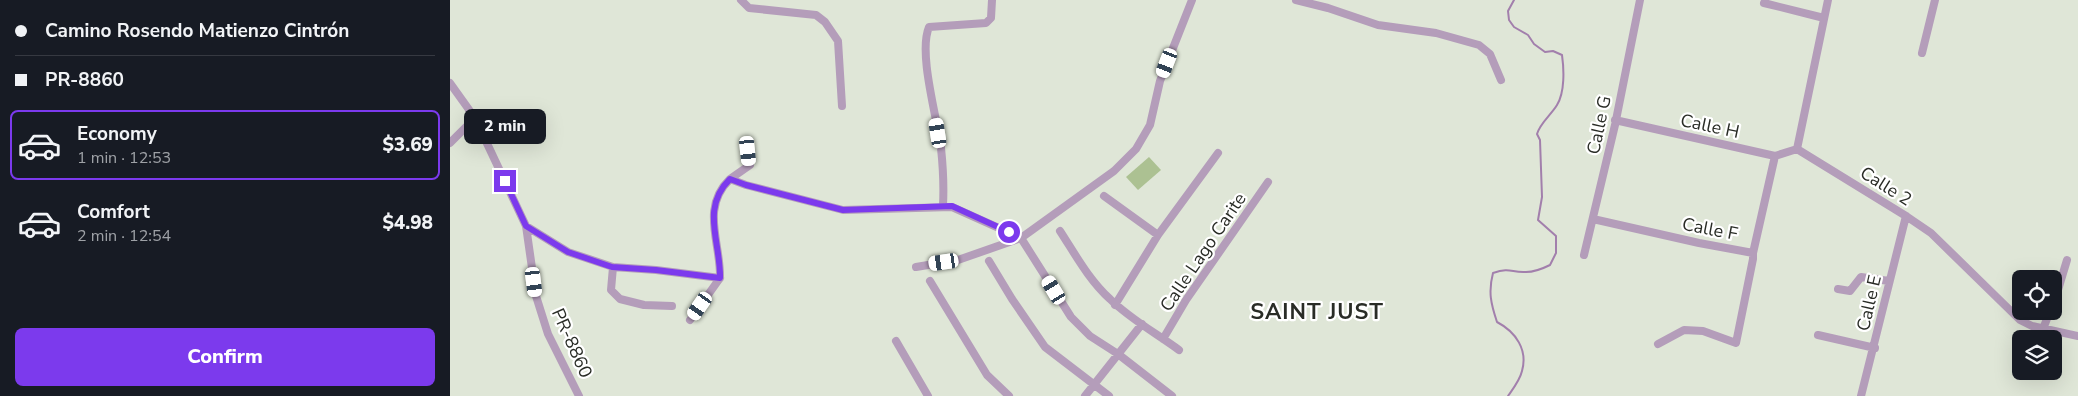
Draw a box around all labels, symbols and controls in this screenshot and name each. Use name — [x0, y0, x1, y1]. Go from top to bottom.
text: Camino Rosendo Matienzo Cintrón — [45, 18, 349, 44]
car — [1154, 46, 1179, 80]
text: PR-8860 — [45, 67, 124, 93]
street label: Calle G — [1581, 94, 1617, 156]
street label: Calle H — [1678, 108, 1742, 144]
callout: 2 min — [464, 109, 546, 144]
text: 2 min — [484, 115, 526, 137]
car — [928, 117, 947, 149]
text: Economy — [77, 121, 157, 147]
icon: car — [17, 123, 62, 168]
text: $3.69 — [382, 132, 433, 158]
car — [738, 135, 757, 167]
text: 1 min · 12:53 — [77, 147, 171, 169]
street label: Calle 2 — [1855, 161, 1917, 211]
route end — [494, 170, 516, 192]
street label: Calle Lago Carite — [1154, 188, 1252, 316]
text: Comfort — [77, 199, 150, 225]
icon: car — [17, 201, 62, 246]
text: $4.98 — [382, 210, 433, 236]
street label: Calle F — [1680, 212, 1740, 246]
route start — [998, 221, 1020, 243]
text: 2 min · 12:54 — [77, 225, 171, 247]
car — [928, 252, 959, 272]
car — [524, 266, 543, 298]
map controls — [2012, 270, 2062, 380]
button: locate — [2012, 270, 2062, 320]
car — [1039, 273, 1068, 307]
street label: Calle E — [1851, 273, 1887, 333]
car — [685, 289, 714, 323]
district label: SAINT JUST — [1250, 297, 1384, 327]
street label: PR-8860 — [546, 304, 598, 382]
button: Confirm — [15, 328, 435, 386]
button: layers — [2012, 330, 2062, 380]

